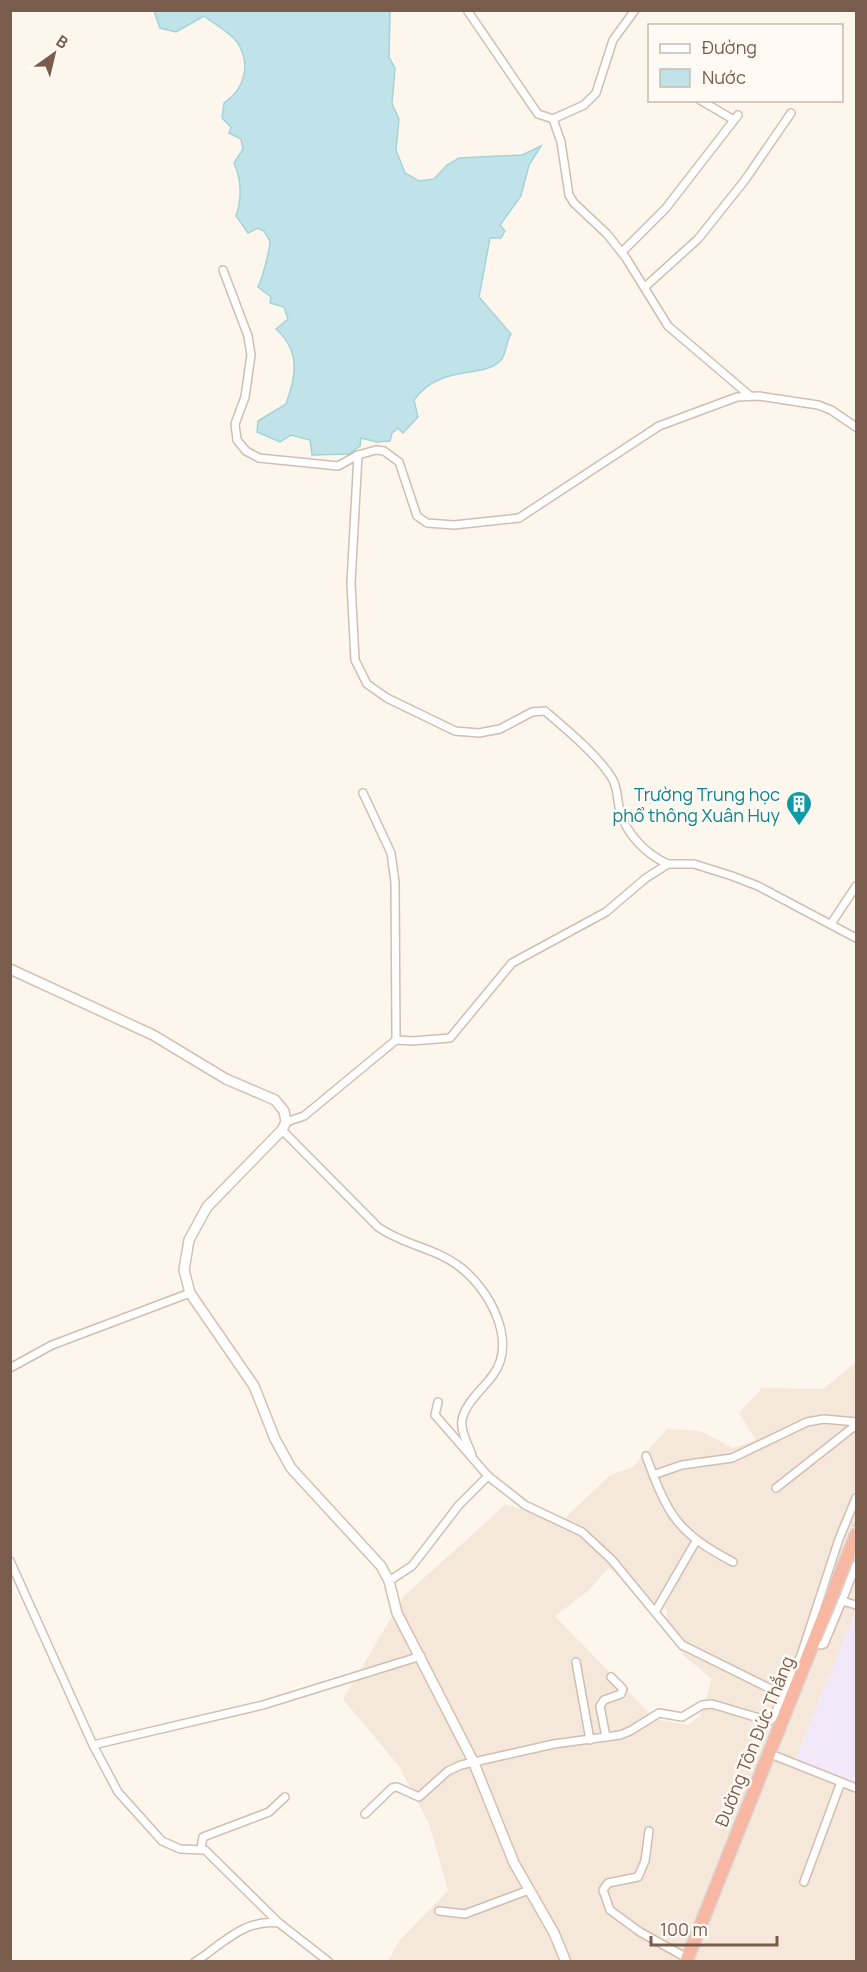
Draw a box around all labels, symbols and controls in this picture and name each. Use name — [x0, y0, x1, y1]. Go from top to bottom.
north arrow — [24, 24, 84, 84]
legend — [648, 24, 843, 102]
text: B — [52, 30, 73, 54]
text: Đường — [702, 35, 757, 59]
text: Nước — [702, 65, 746, 89]
place label: Trường Trung học phổ thông Xuân Huy — [613, 782, 780, 827]
building icon: Trường Trung học phổ thông Xuân Huy — [784, 789, 814, 827]
street label: Đường Tôn Đức Thắng — [709, 1652, 799, 1830]
scale bar — [651, 1909, 777, 1947]
text: 100 m — [660, 1917, 708, 1941]

